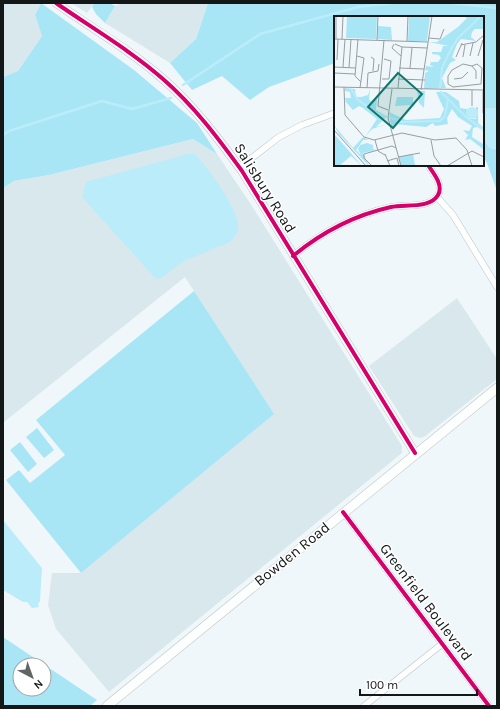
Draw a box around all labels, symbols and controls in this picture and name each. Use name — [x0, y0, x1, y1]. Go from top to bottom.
inset map — [334, 16, 484, 166]
street label: Salisbury Road — [230, 140, 300, 236]
street label: Bowden Road — [251, 518, 333, 590]
street label: Greenfield Boulevard — [376, 540, 476, 664]
north arrow — [12, 657, 52, 697]
scale bar — [360, 671, 477, 697]
text: N — [31, 677, 45, 692]
text: 100 m — [366, 678, 398, 692]

